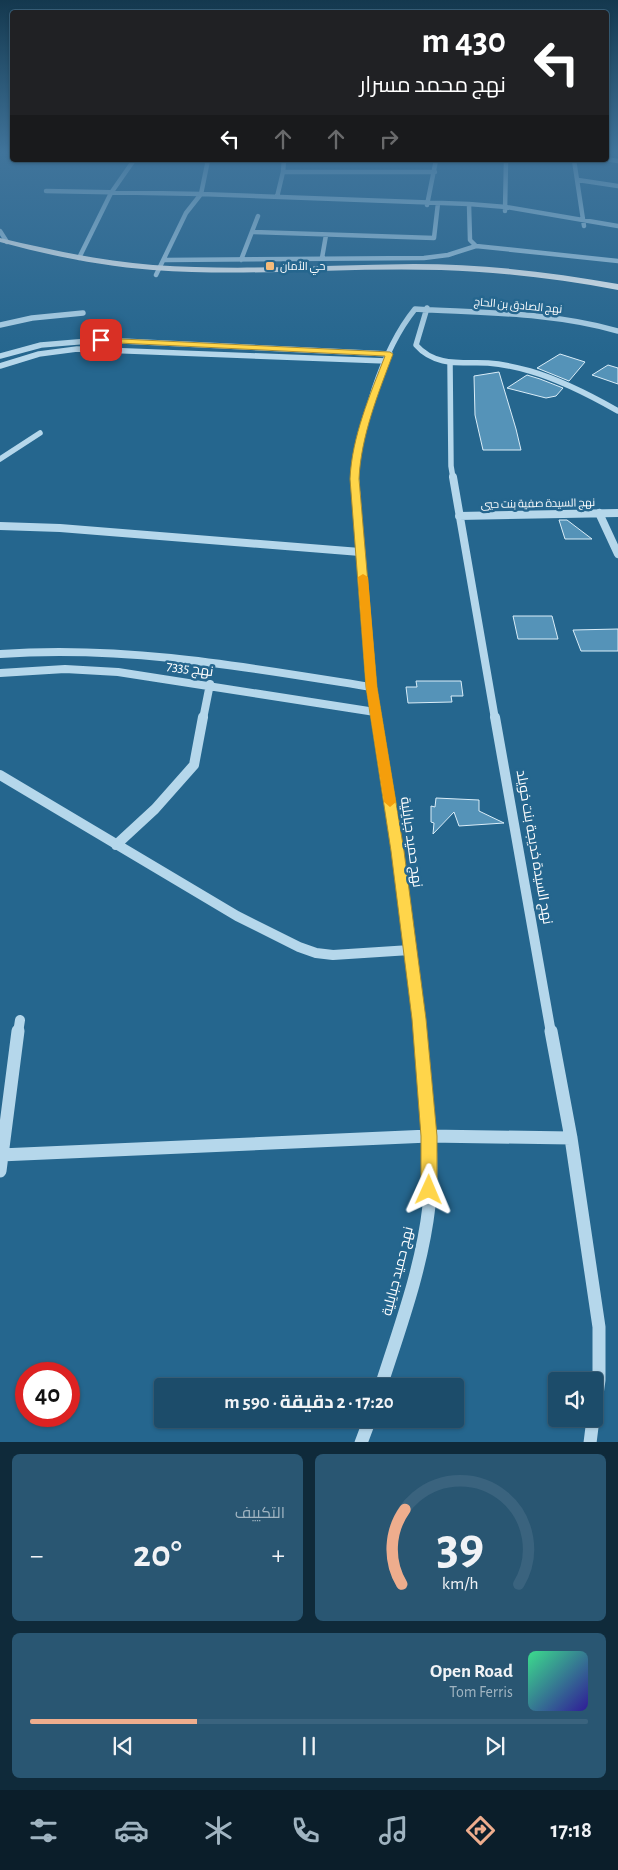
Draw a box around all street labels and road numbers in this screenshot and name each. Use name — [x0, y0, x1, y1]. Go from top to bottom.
street label: نهج الصادق بن الحاج — [473, 296, 563, 317]
street label: نهج السيدة صفية بنت حيي — [481, 497, 595, 512]
street label: نهج 7335 — [165, 659, 214, 680]
street label: نهج السيدة خديجة بنت خويلد — [513, 769, 555, 926]
street label: نهج حميد جبايلية — [397, 796, 424, 889]
street label: نهج حميد جبايلية — [380, 1225, 417, 1318]

